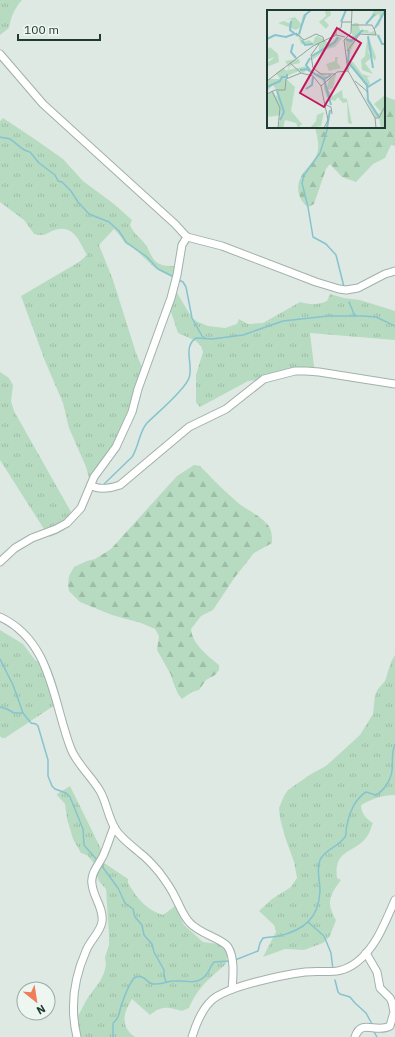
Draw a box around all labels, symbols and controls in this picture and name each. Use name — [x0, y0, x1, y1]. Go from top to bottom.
inset map — [267, 10, 385, 128]
scale bar — [18, 16, 100, 42]
text: 100 m — [24, 22, 59, 37]
north arrow — [16, 981, 56, 1021]
text: N — [34, 1002, 48, 1018]

